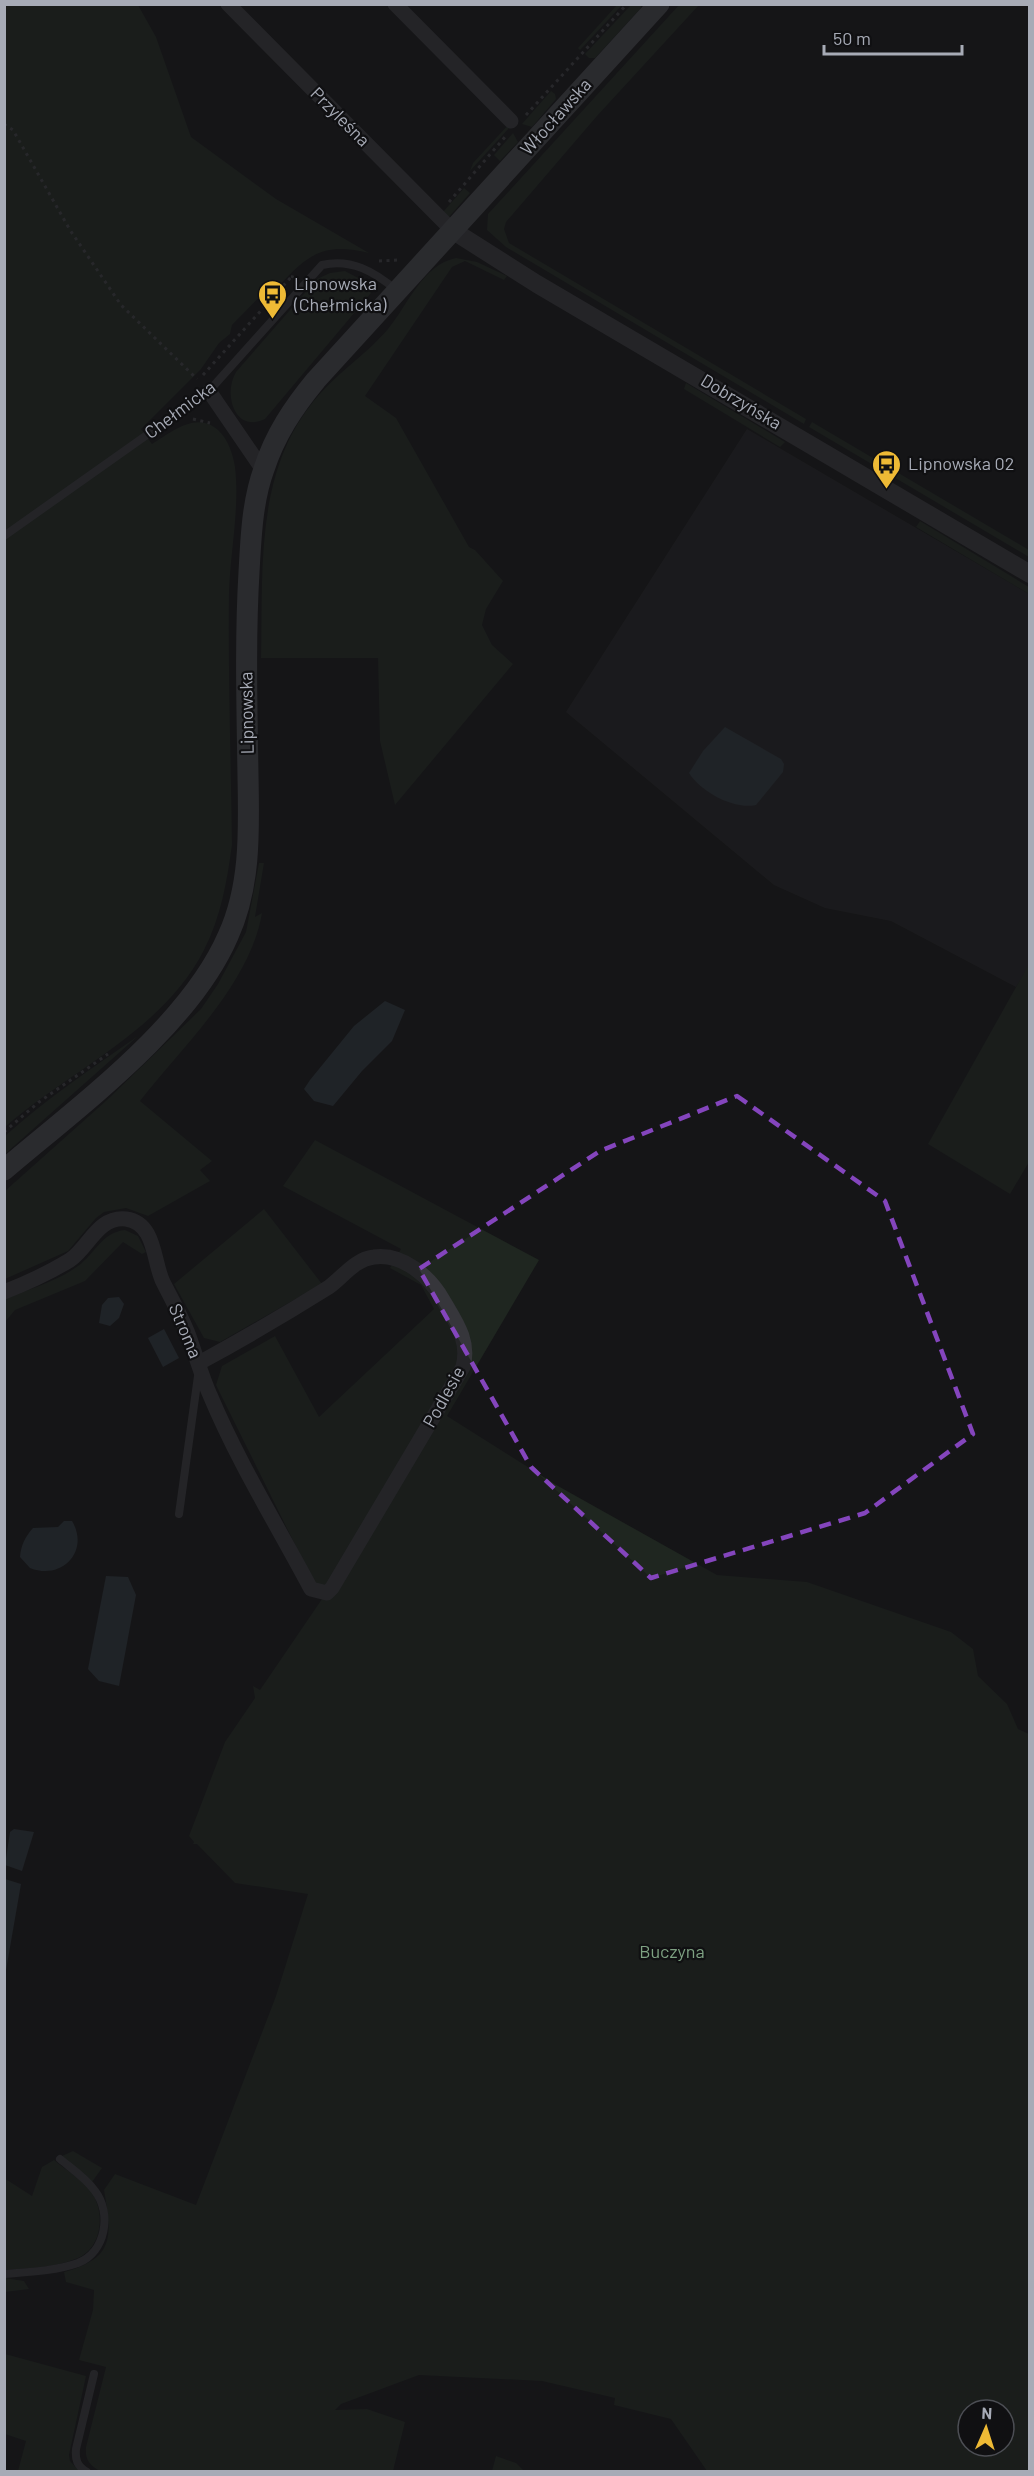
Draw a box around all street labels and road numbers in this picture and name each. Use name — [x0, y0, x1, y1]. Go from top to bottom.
street label: Włocławska — [515, 73, 595, 159]
street label: Przyleśna — [306, 82, 375, 151]
street label: Dobrzyńska — [697, 369, 786, 434]
street label: Chełmicka — [140, 375, 219, 443]
street label: Lipnowska — [234, 671, 258, 755]
street label: Stroma — [165, 1300, 207, 1361]
street label: Podlesie — [417, 1362, 469, 1431]

